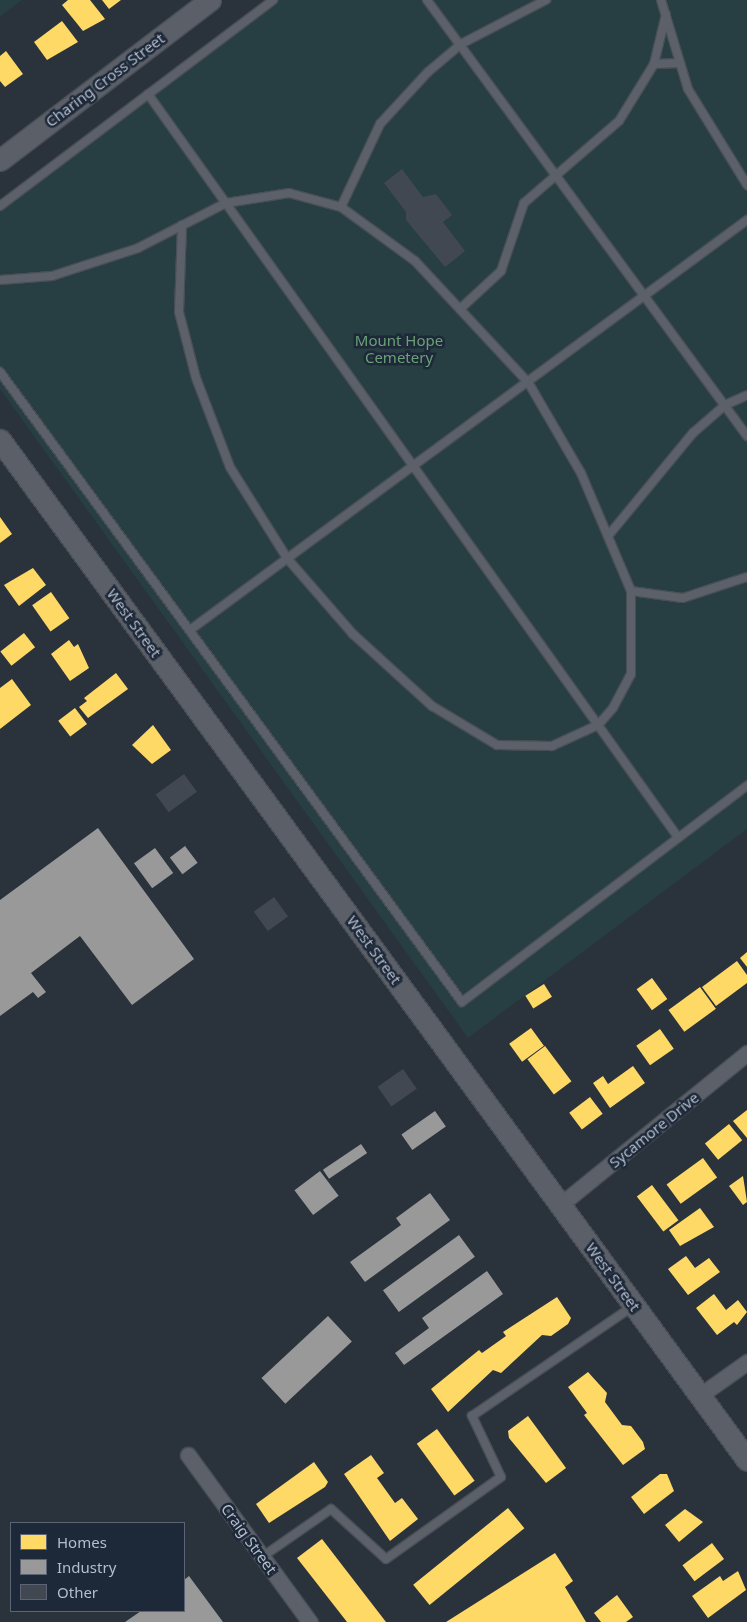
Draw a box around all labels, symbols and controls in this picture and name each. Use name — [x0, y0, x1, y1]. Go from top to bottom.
street label: Charing Cross Street — [42, 29, 168, 131]
park label: Mount Hope Cemetery — [355, 331, 443, 366]
street label: West Street — [103, 585, 165, 661]
street label: West Street — [343, 912, 405, 988]
street label: Sycamore Drive — [606, 1088, 702, 1172]
street label: West Street — [582, 1239, 644, 1315]
street label: Craig Street — [217, 1500, 281, 1578]
legend — [10, 1522, 185, 1612]
text: Homes — [57, 1532, 107, 1552]
text: Industry — [57, 1557, 116, 1577]
text: Other — [57, 1582, 98, 1602]

